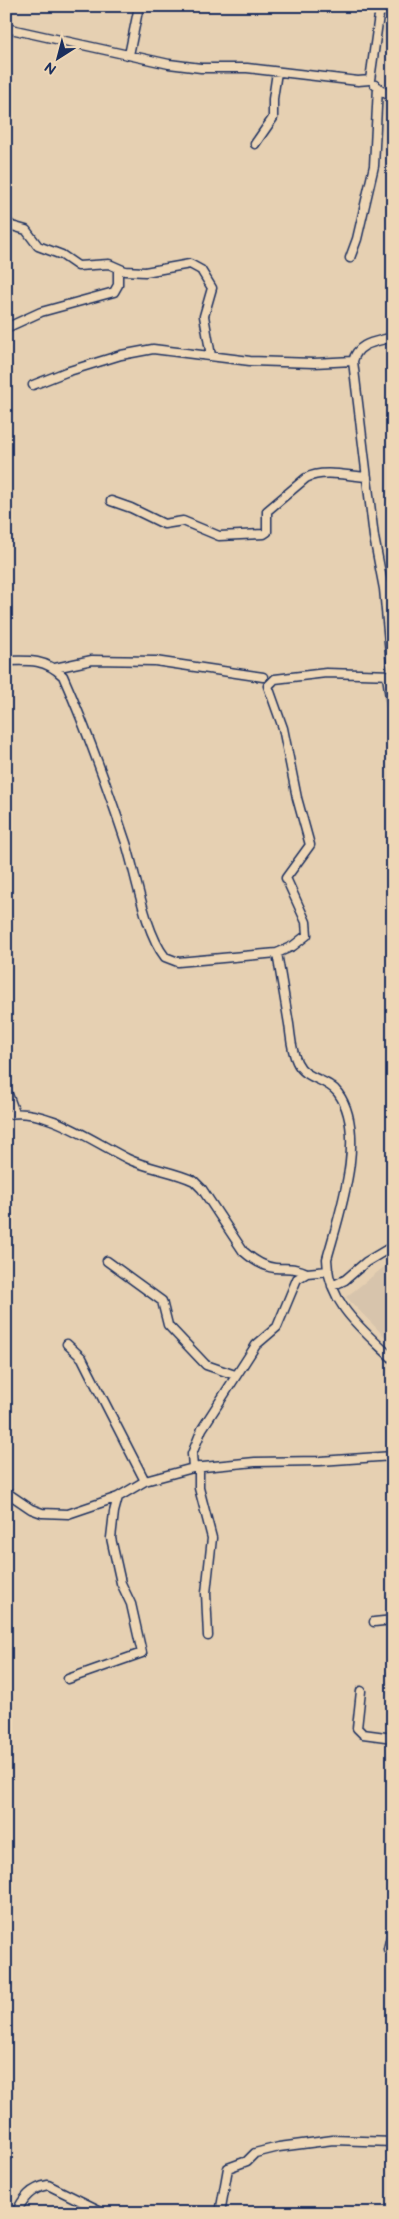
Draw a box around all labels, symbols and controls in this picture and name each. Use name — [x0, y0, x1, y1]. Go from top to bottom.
north arrow — [32, 32, 82, 82]
text: N — [41, 58, 60, 78]

